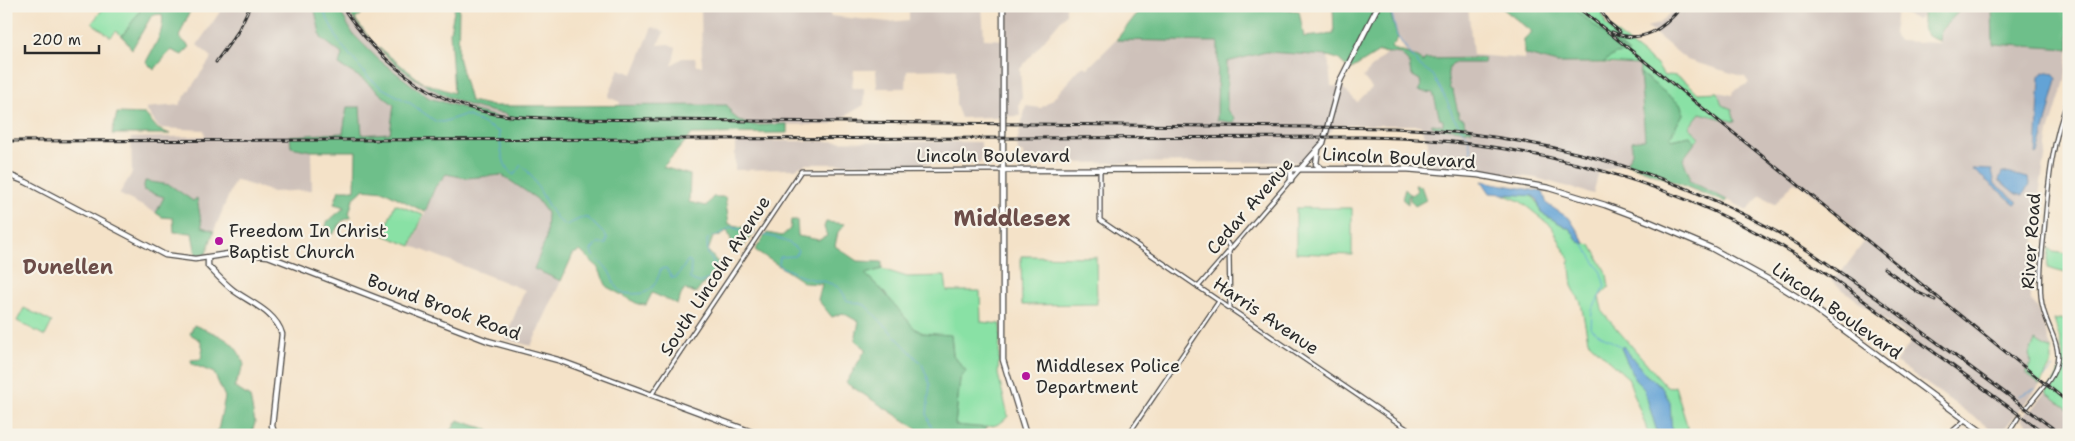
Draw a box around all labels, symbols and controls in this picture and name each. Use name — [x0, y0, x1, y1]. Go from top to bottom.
scale bar — [25, 22, 99, 54]
text: 200 m — [32, 30, 81, 50]
street label: Lincoln Boulevard — [1322, 142, 1476, 174]
street label: Lincoln Boulevard — [916, 144, 1070, 168]
street label: Cedar Avenue — [1201, 152, 1299, 260]
street label: South Lincoln Avenue — [654, 191, 776, 361]
street label: River Road — [2016, 192, 2046, 290]
district label: Middlesex — [954, 204, 1071, 233]
place label: Freedom In Christ Baptist Church — [229, 219, 387, 264]
marker: Freedom In Christ Baptist Church — [213, 235, 225, 247]
district label: Dunellen — [23, 254, 113, 280]
street label: Lincoln Boulevard — [1767, 257, 1907, 365]
street label: Bound Brook Road — [364, 268, 524, 346]
street label: Harris Avenue — [1208, 272, 1324, 360]
place label: Middlesex Police Department — [1036, 354, 1180, 399]
marker: Middlesex Police Department — [1020, 370, 1032, 382]

